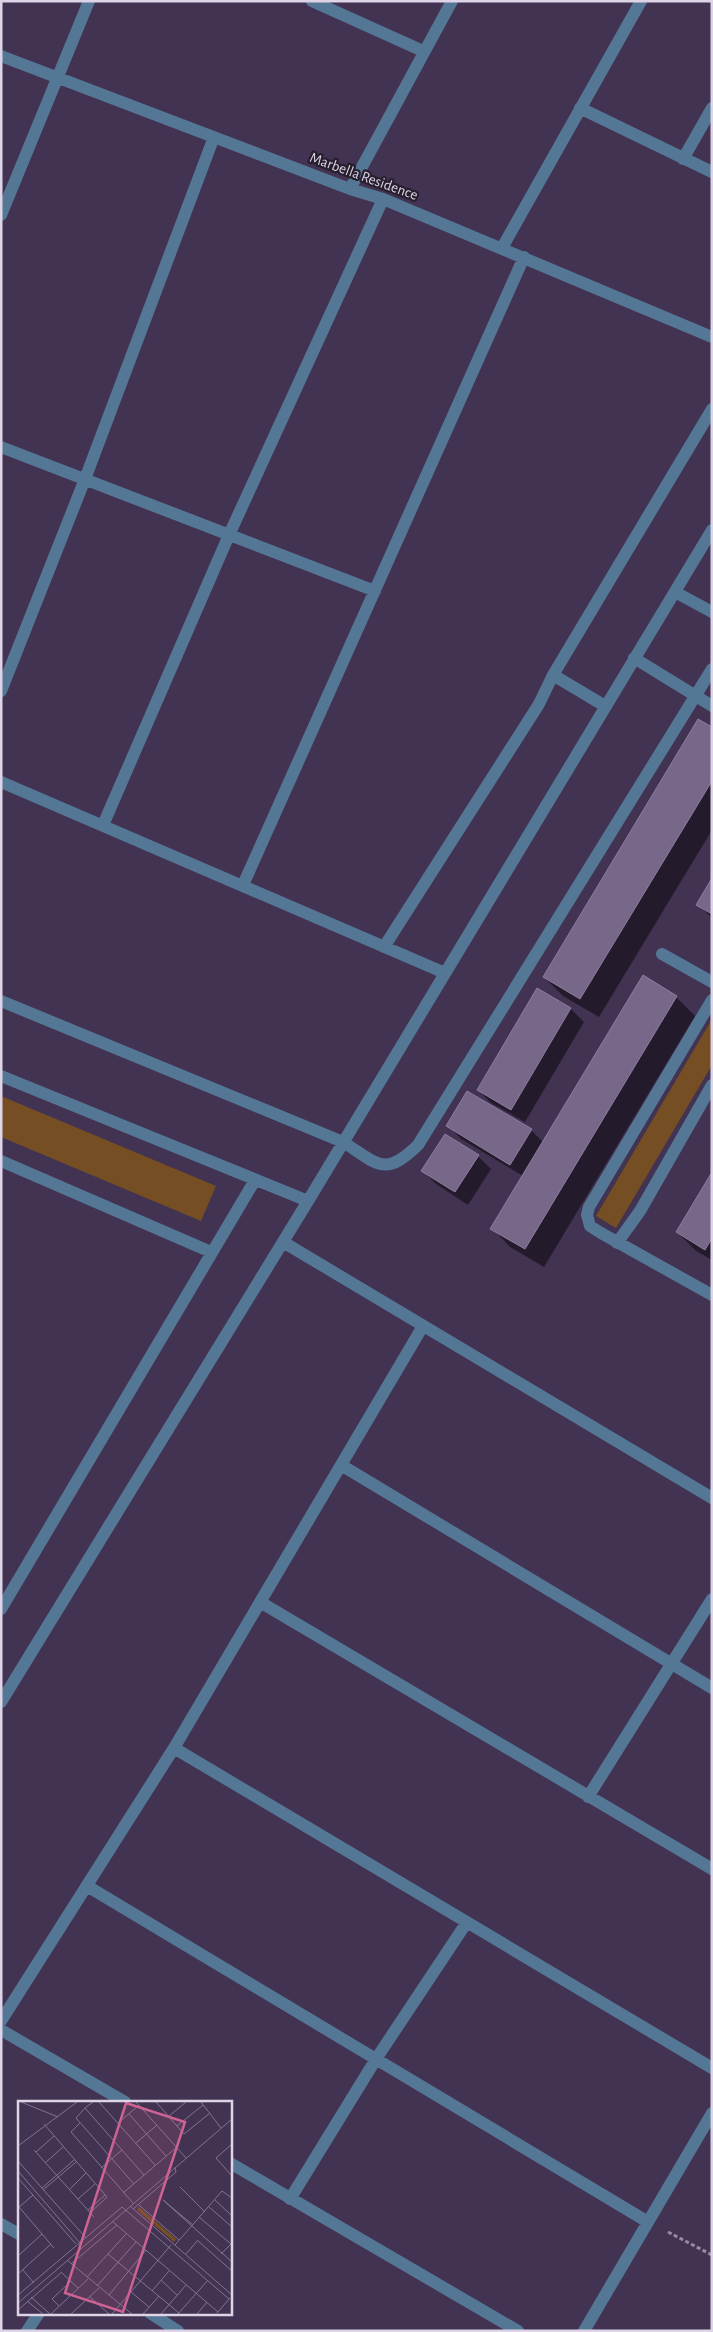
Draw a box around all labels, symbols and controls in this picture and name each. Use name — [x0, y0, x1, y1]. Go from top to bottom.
street label: Marbella Residence — [308, 150, 420, 203]
inset map — [18, 2101, 231, 2314]

